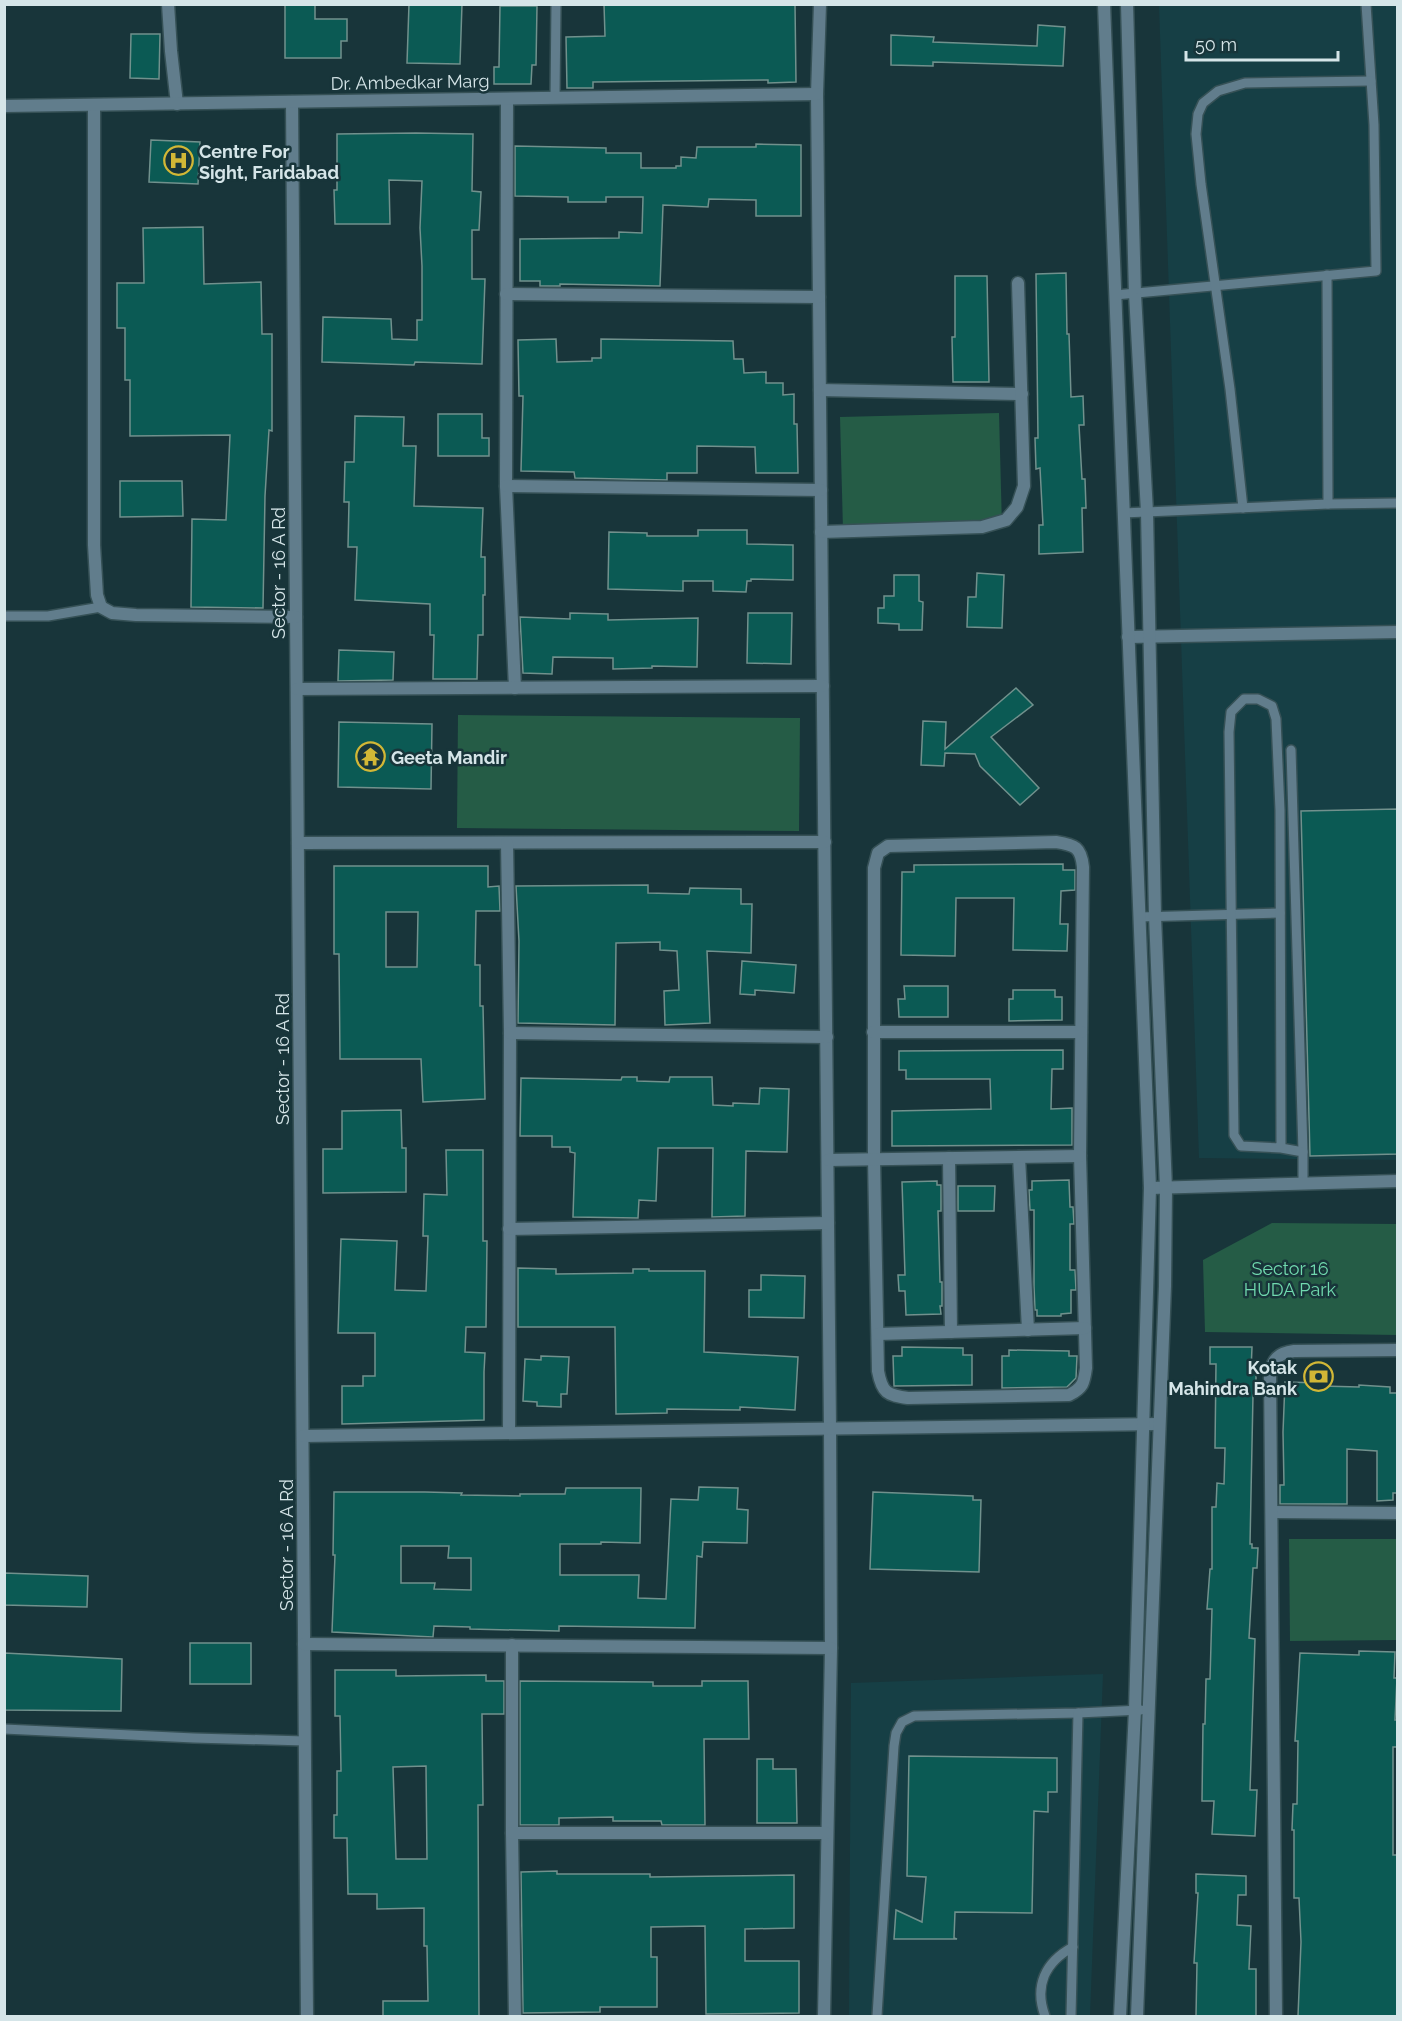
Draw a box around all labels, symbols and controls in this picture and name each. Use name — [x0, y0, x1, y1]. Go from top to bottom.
scale bar — [1186, 24, 1338, 62]
text: 50 m — [1195, 34, 1237, 55]
street label: Dr. Ambedkar Marg — [330, 70, 490, 94]
place label: Centre For Sight, Faridabad — [199, 141, 339, 183]
hospital icon: Centre For Sight, Faridabad — [162, 145, 194, 177]
street label: Sector - 16 A Rd — [268, 507, 289, 639]
temple icon: Geeta Mandir — [354, 741, 386, 773]
place label: Geeta Mandir — [391, 747, 507, 768]
street label: Sector - 16 A Rd — [272, 993, 293, 1125]
park label: Sector 16 HUDA Park — [1244, 1258, 1337, 1300]
place label: Kotak Mahindra Bank — [1168, 1357, 1298, 1399]
bank icon: Kotak Mahindra Bank — [1302, 1361, 1334, 1393]
street label: Sector - 16 A Rd — [276, 1479, 297, 1611]

